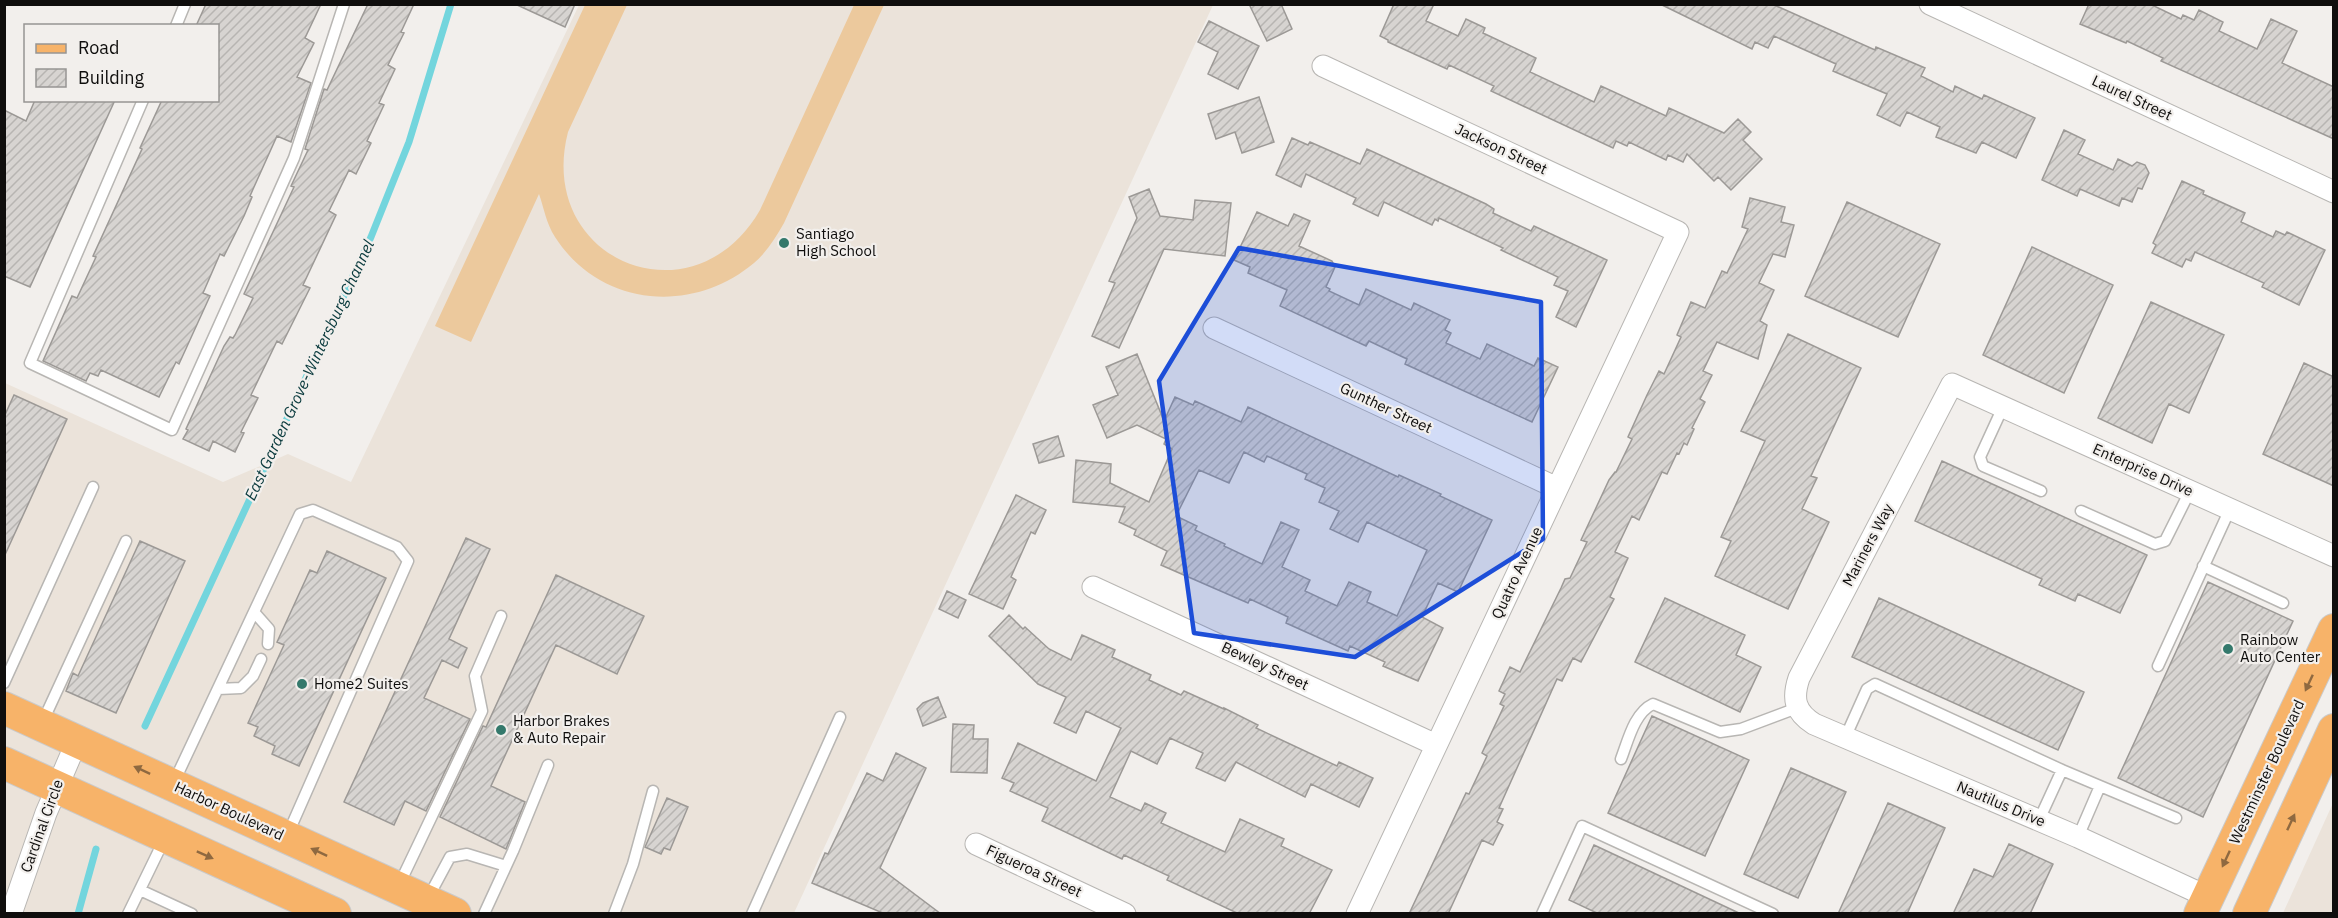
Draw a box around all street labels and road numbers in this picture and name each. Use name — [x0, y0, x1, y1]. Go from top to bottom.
street label: Laurel Street — [2089, 71, 2175, 124]
street label: Jackson Street — [1452, 119, 1550, 178]
street label: Gunther Street — [1337, 378, 1435, 437]
street label: Enterprise Drive — [2090, 439, 2196, 500]
street label: Mariners Way — [1838, 500, 1898, 589]
street label: Quatro Avenue — [1487, 524, 1546, 622]
street label: Bewley Street — [1219, 637, 1312, 694]
street label: Westminster Boulevard — [2225, 697, 2308, 847]
street label: Nautilus Drive — [1954, 776, 2048, 831]
street label: Cardinal Circle — [16, 777, 67, 875]
street label: Harbor Boulevard — [171, 777, 287, 844]
street label: Figueroa Street — [983, 840, 1085, 901]

